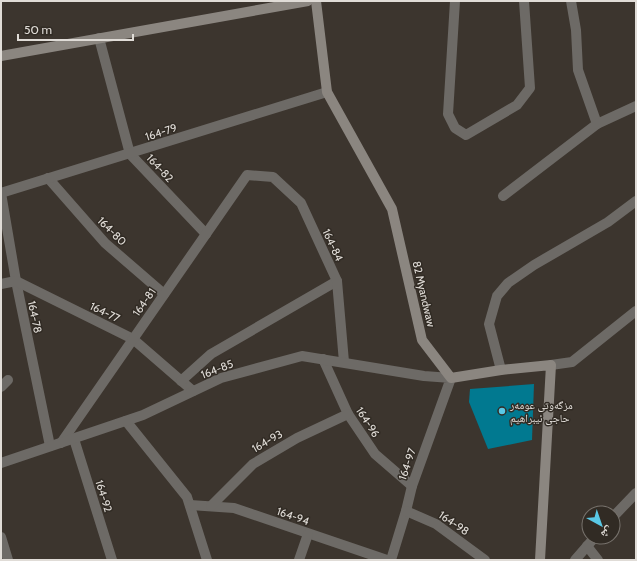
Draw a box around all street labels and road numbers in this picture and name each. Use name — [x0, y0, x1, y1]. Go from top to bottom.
street label: 164-79 — [143, 120, 179, 144]
street label: 164-82 — [144, 151, 177, 185]
street label: 164-80 — [95, 214, 130, 249]
street label: 164-84 — [319, 227, 347, 264]
street label: 82 Myandwaw — [410, 259, 438, 329]
street label: 164-81 — [129, 285, 159, 319]
street label: 164-78 — [25, 299, 45, 335]
street label: 164-77 — [88, 299, 123, 325]
street label: 164-85 — [199, 356, 235, 382]
street label: 164-96 — [353, 404, 383, 440]
street label: 164-93 — [249, 427, 285, 455]
street label: 164-97 — [395, 446, 419, 482]
street label: 164-92 — [93, 478, 116, 514]
street label: 164-94 — [275, 504, 312, 528]
street label: 164-98 — [436, 508, 472, 538]

